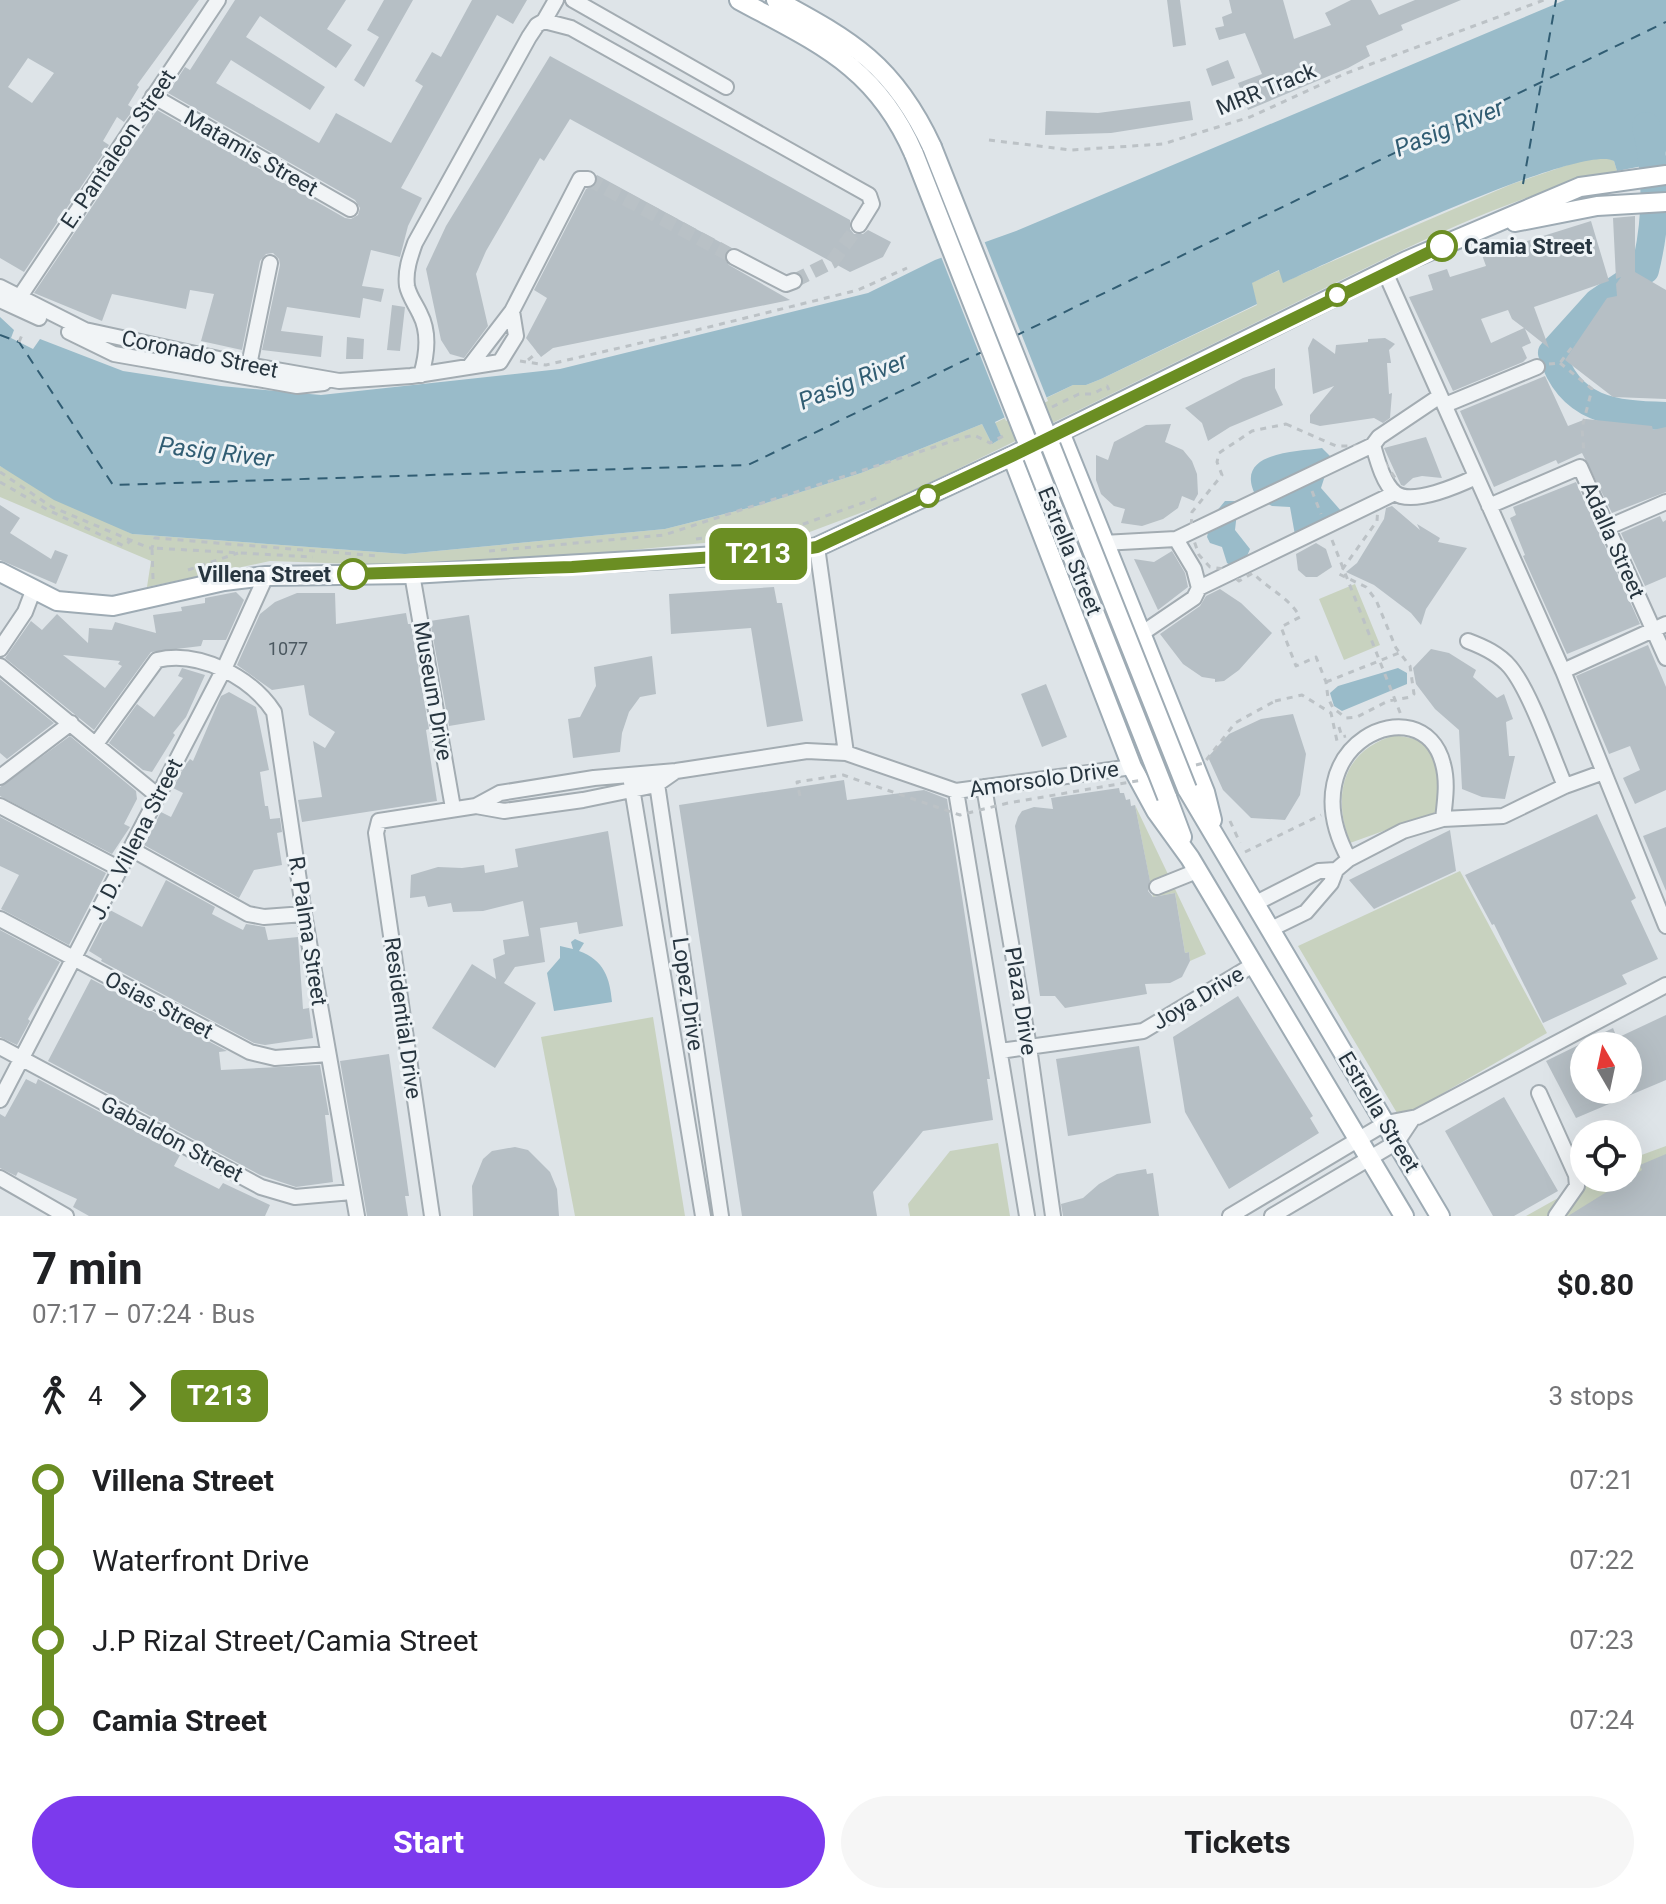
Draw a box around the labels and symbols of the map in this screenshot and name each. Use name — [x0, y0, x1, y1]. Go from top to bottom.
street label: MRR Track — [1212, 57, 1320, 120]
street label: E. Pantaleon Street — [56, 65, 180, 233]
water label: Pasig River — [1390, 93, 1509, 163]
street label: Matamis Street — [180, 105, 322, 201]
marker: Camia Street — [1427, 231, 1457, 261]
place label: Camia Street — [1464, 234, 1593, 259]
unlabelled marker — [1326, 284, 1348, 306]
street label: Coronado Street — [120, 325, 280, 383]
water label: Pasig River — [794, 346, 913, 416]
water label: Pasig River — [157, 431, 276, 473]
street label: Adalla Street — [1576, 478, 1650, 602]
street label: Estrella Street — [1033, 483, 1107, 619]
unlabelled marker — [917, 485, 939, 507]
line badge: T213 — [702, 528, 814, 580]
marker: Villena Street — [338, 559, 368, 589]
place label: Villena Street — [198, 562, 332, 587]
street label: Museum Drive — [408, 620, 458, 762]
house number: 1077 — [268, 638, 308, 659]
street label: J. D. Villena Street — [85, 754, 187, 924]
street label: Amorsolo Drive — [968, 756, 1120, 802]
street label: R. Palma Street — [284, 855, 332, 1007]
street label: Residential Drive — [379, 936, 427, 1100]
street label: Lopez Drive — [668, 936, 708, 1052]
street label: Plaza Drive — [1000, 945, 1042, 1057]
street label: Joya Drive — [1148, 961, 1248, 1035]
street label: Osias Street — [101, 966, 217, 1044]
north arrow — [1570, 1032, 1642, 1104]
street label: Estrella Street — [1333, 1047, 1425, 1177]
street label: Gabaldon Street — [97, 1091, 247, 1187]

